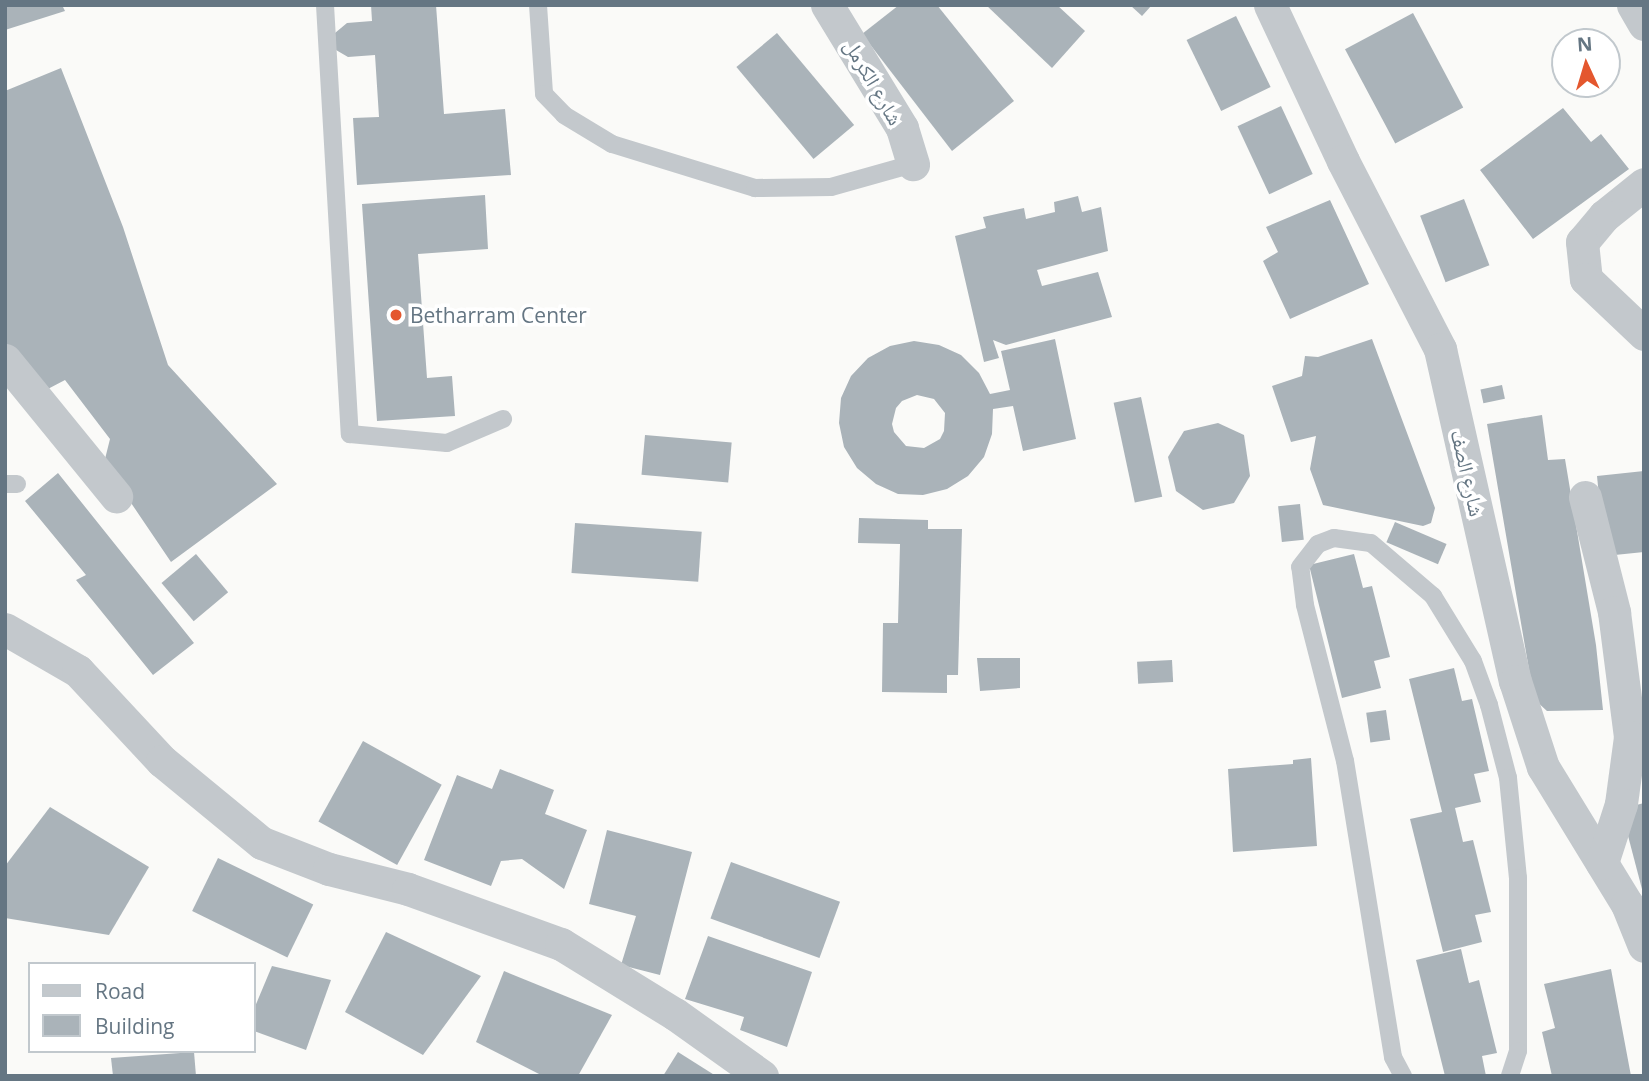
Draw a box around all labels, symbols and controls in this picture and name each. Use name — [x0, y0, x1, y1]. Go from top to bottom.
north arrow — [1551, 28, 1621, 98]
text: N — [1576, 31, 1593, 58]
street label: شارع الكرمل — [839, 35, 909, 129]
place label: Betharram Center — [410, 302, 587, 328]
marker: Betharram Center — [388, 307, 404, 323]
street label: شارع الصف — [1446, 427, 1490, 519]
legend — [28, 962, 256, 1053]
text: Road — [95, 977, 145, 1005]
text: Building — [95, 1012, 174, 1040]

